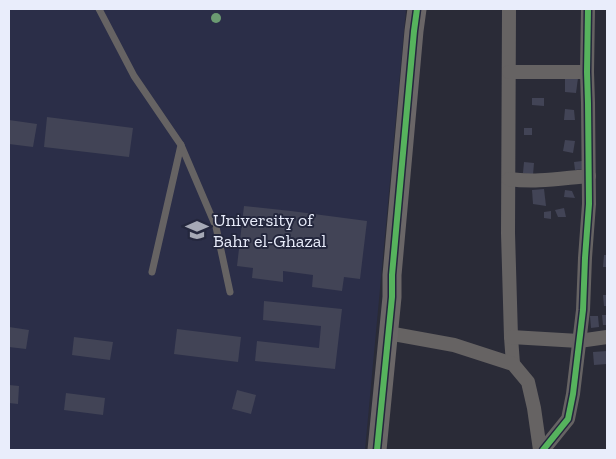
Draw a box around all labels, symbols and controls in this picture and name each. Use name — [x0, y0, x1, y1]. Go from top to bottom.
place label: University of Bahr el-Ghazal — [213, 209, 327, 252]
school or university icon: University of Bahr el-Ghazal — [184, 217, 210, 243]

